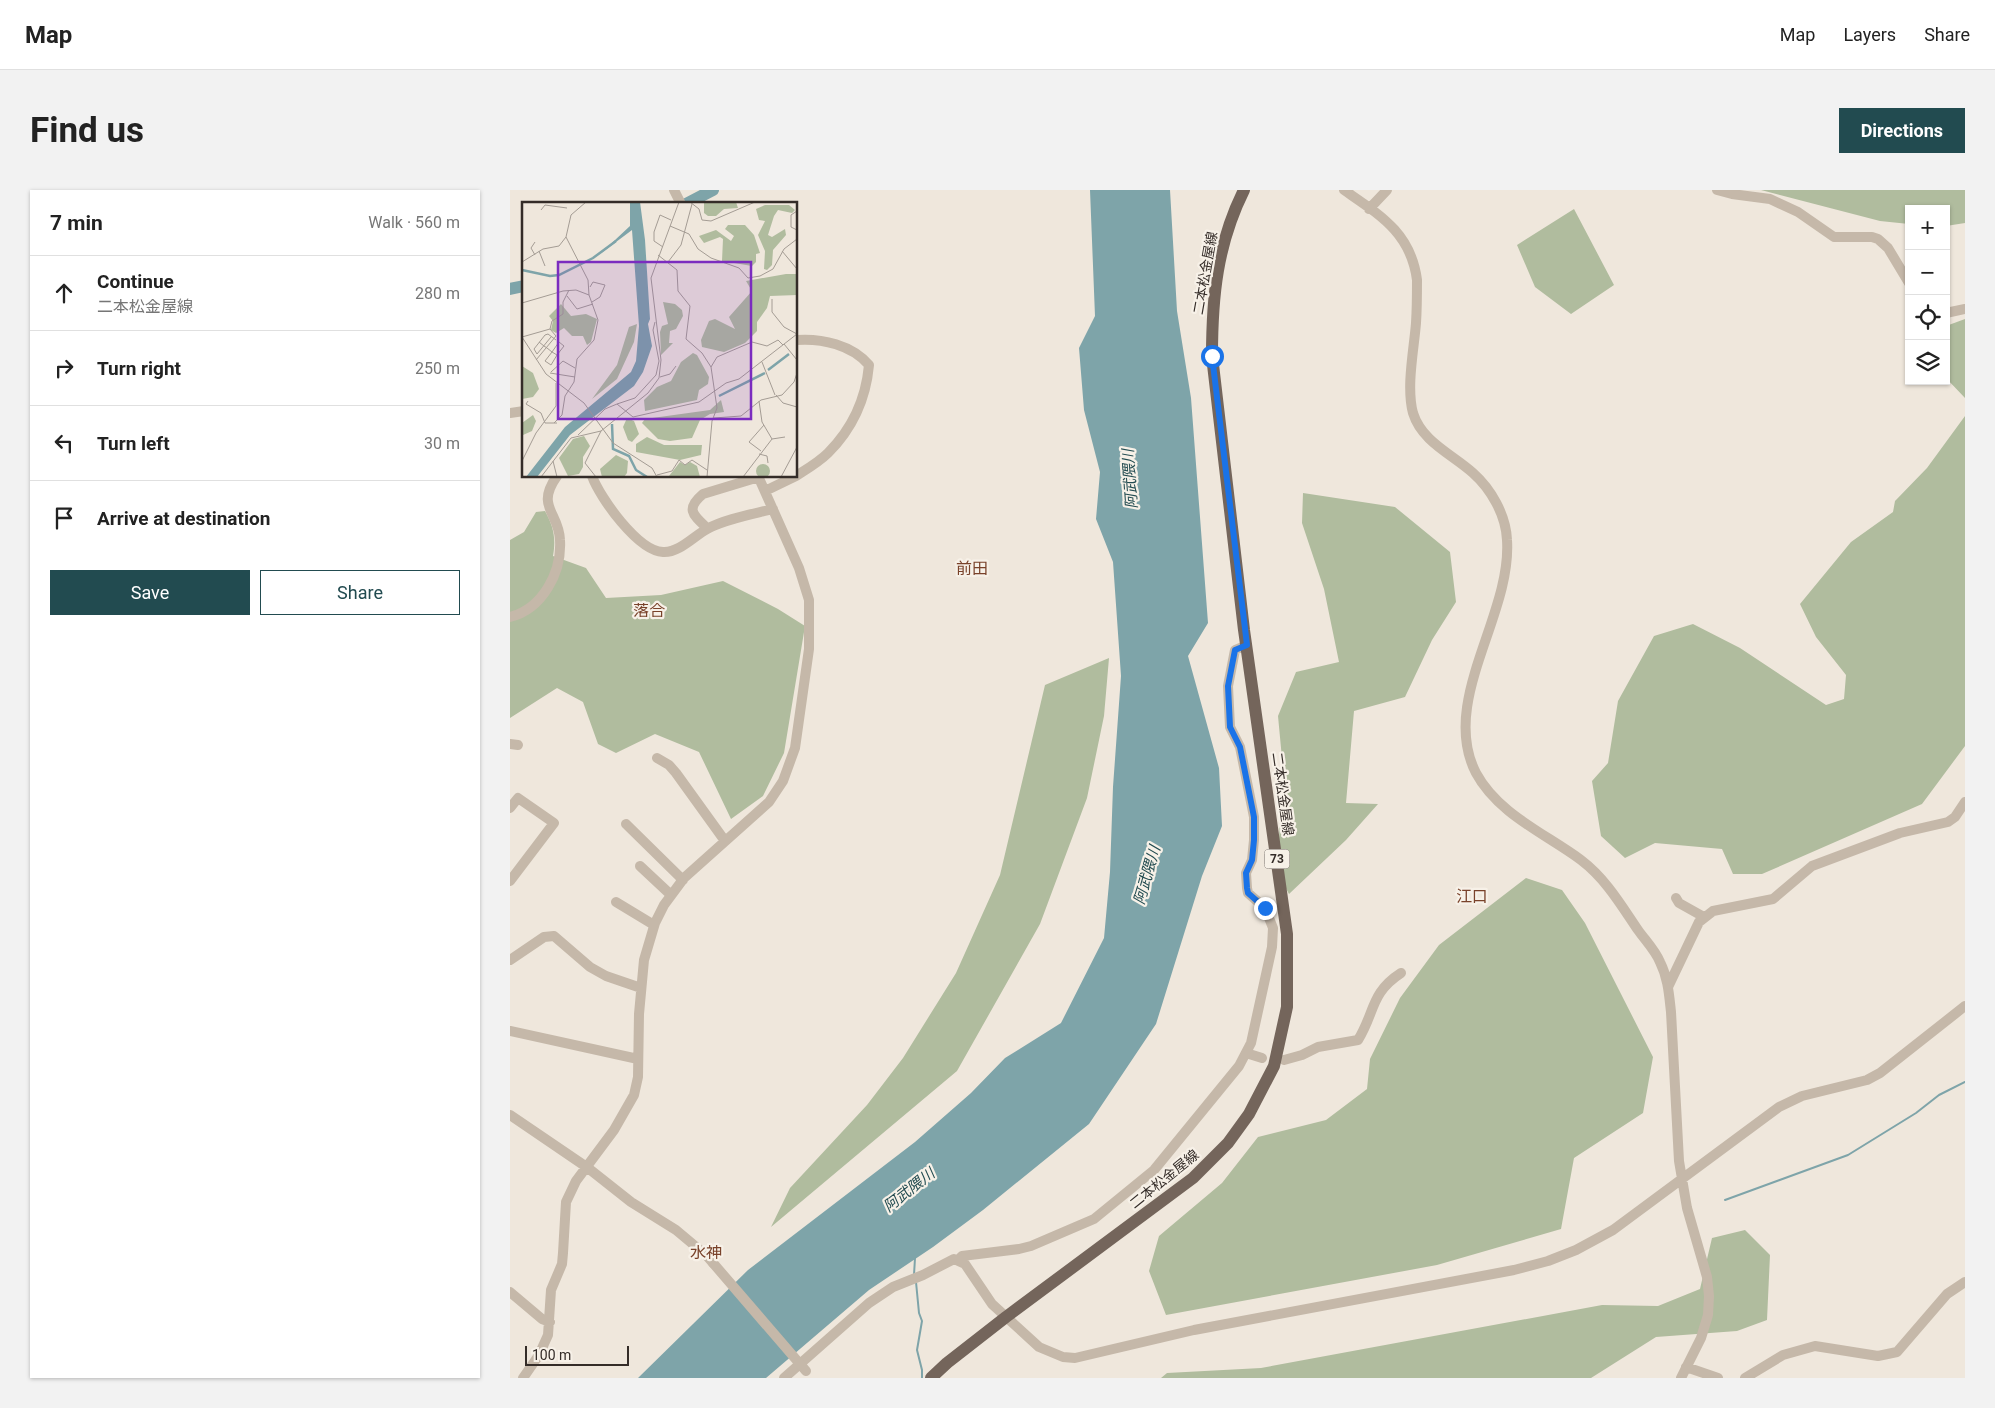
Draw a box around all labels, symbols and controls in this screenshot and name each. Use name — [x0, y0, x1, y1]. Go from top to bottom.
text: Map — [25, 21, 72, 49]
text: Map — [1780, 24, 1815, 45]
text: Layers — [1843, 24, 1896, 45]
text: Share — [1924, 24, 1970, 45]
button: Directions — [1839, 108, 1965, 153]
text: Find us — [30, 110, 144, 151]
inset map — [522, 202, 798, 478]
map controls — [1905, 205, 1950, 385]
button: + — [1905, 205, 1950, 250]
text: 7 min — [50, 211, 103, 235]
text: Walk · 560 m — [368, 213, 460, 232]
street label: 二本松金屋線 — [1190, 230, 1220, 316]
button: − — [1905, 250, 1950, 295]
text: Continue — [97, 270, 174, 293]
icon: ahead — [50, 279, 78, 307]
text: 280 m — [415, 284, 460, 303]
button: locate — [1905, 295, 1950, 340]
text: 二本松金屋線 — [97, 297, 193, 316]
button: layers — [1905, 340, 1950, 385]
route start — [1201, 345, 1224, 368]
icon: right — [50, 354, 78, 382]
text: Turn right — [97, 357, 181, 380]
text: 250 m — [415, 359, 460, 378]
icon: left — [50, 429, 78, 457]
text: Turn left — [97, 432, 170, 455]
text: 30 m — [424, 434, 460, 453]
water label: 阿武隈川 — [1119, 446, 1141, 510]
icon: arrive — [50, 504, 78, 532]
text: Arrive at destination — [97, 507, 270, 530]
district label: 前田 — [956, 559, 988, 578]
button: Save — [50, 570, 250, 615]
button: Share — [260, 570, 460, 615]
district label: 落合 — [633, 601, 665, 620]
street label: 二本松金屋線 — [1269, 751, 1297, 837]
water label: 阿武隈川 — [1130, 842, 1164, 906]
road number: 73 — [1264, 850, 1290, 869]
district label: 江口 — [1456, 887, 1488, 906]
route end — [1254, 897, 1277, 920]
street label: 二本松金屋線 — [1126, 1146, 1202, 1212]
water label: 阿武隈川 — [880, 1163, 940, 1216]
district label: 水神 — [690, 1243, 722, 1262]
scale bar — [525, 1343, 629, 1366]
text: 100 m — [532, 1347, 571, 1363]

